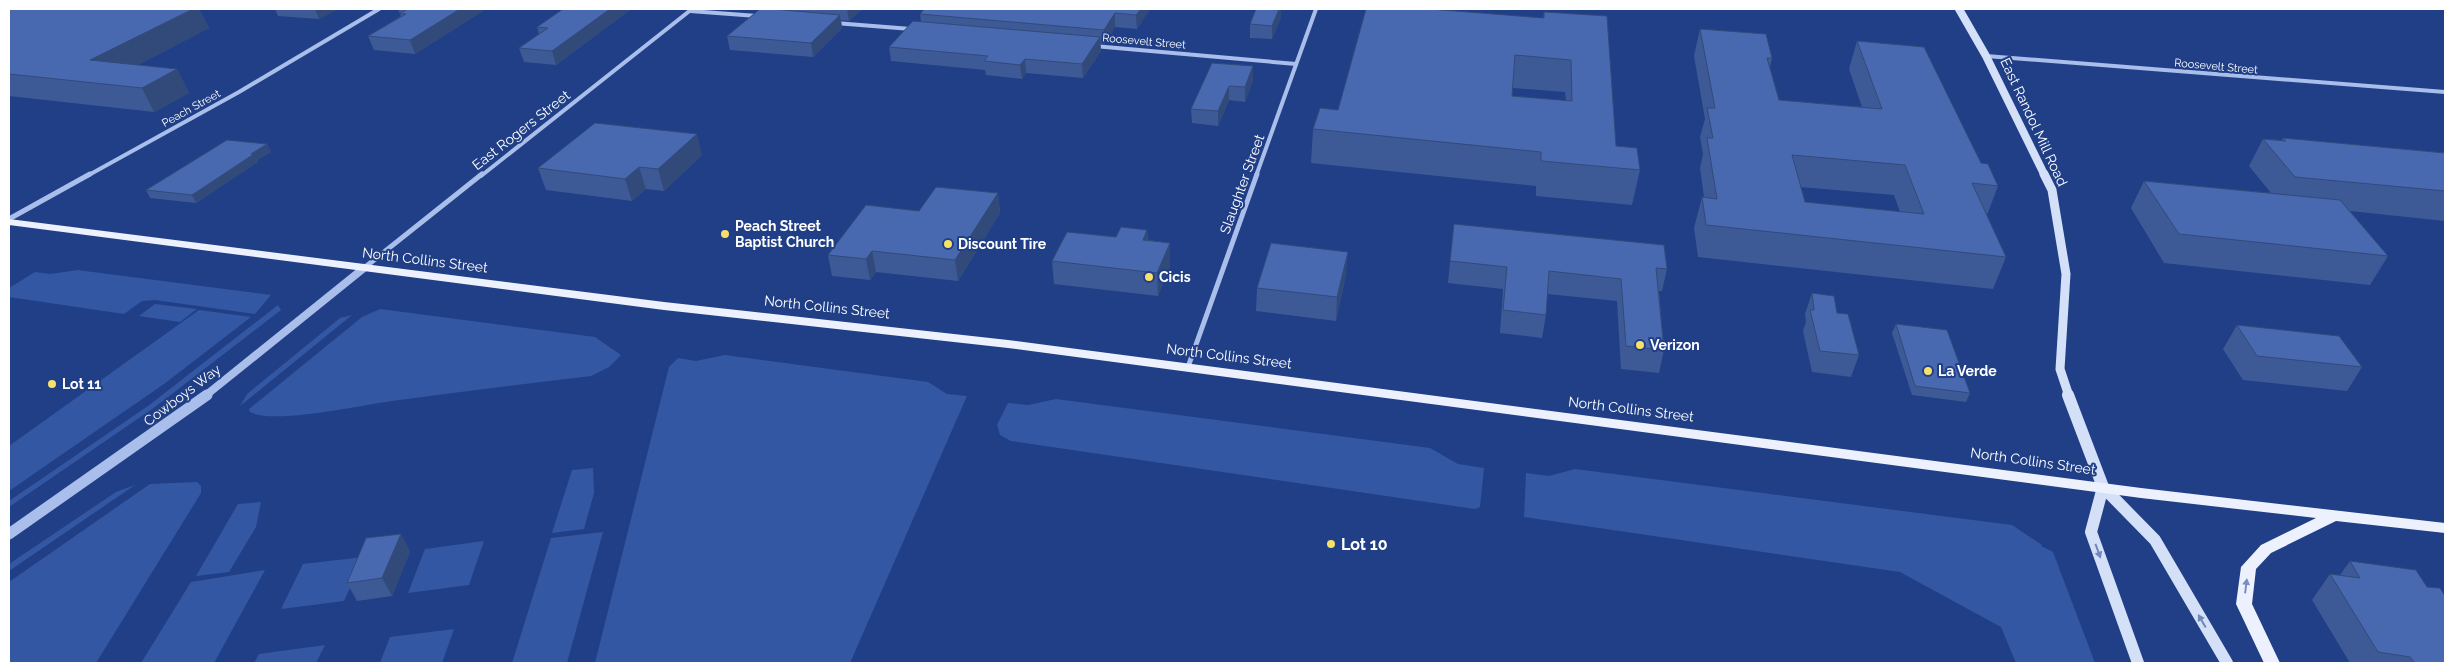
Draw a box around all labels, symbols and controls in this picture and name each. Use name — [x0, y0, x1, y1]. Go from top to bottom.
street label: Roosevelt Street — [1102, 31, 1187, 52]
street label: East Randol Mill Road — [1997, 55, 2071, 189]
street label: Roosevelt Street — [2174, 56, 2259, 77]
street label: Peach Street — [160, 87, 223, 130]
street label: East Rogers Street — [469, 87, 573, 173]
street label: Slaughter Street — [1217, 132, 1268, 236]
place label: Peach Street Baptist Church — [735, 218, 834, 250]
marker: Peach Street Baptist Church — [719, 228, 731, 240]
place label: Discount Tire — [958, 236, 1047, 252]
marker: Discount Tire — [942, 238, 954, 250]
street label: North Collins Street — [361, 244, 489, 276]
place label: Cicis — [1159, 269, 1191, 285]
marker: Cicis — [1143, 271, 1155, 283]
street label: North Collins Street — [763, 292, 891, 322]
place label: Verizon — [1650, 337, 1700, 353]
marker: Verizon — [1634, 339, 1646, 351]
street label: North Collins Street — [1165, 340, 1293, 372]
street label: Cowboys Way — [140, 361, 224, 429]
place label: La Verde — [1938, 363, 1997, 379]
marker: La Verde — [1922, 365, 1934, 377]
place label: Lot 11 — [62, 376, 101, 392]
marker: Lot 11 — [46, 378, 58, 390]
street label: North Collins Street — [1567, 393, 1695, 425]
street label: North Collins Street — [1969, 444, 2097, 478]
place label: Lot 10 — [1341, 535, 1388, 554]
marker: Lot 10 — [1325, 538, 1337, 550]
one-way arrow — [2095, 543, 2102, 558]
one-way arrow — [2242, 578, 2250, 594]
one-way arrow — [2198, 614, 2206, 629]

